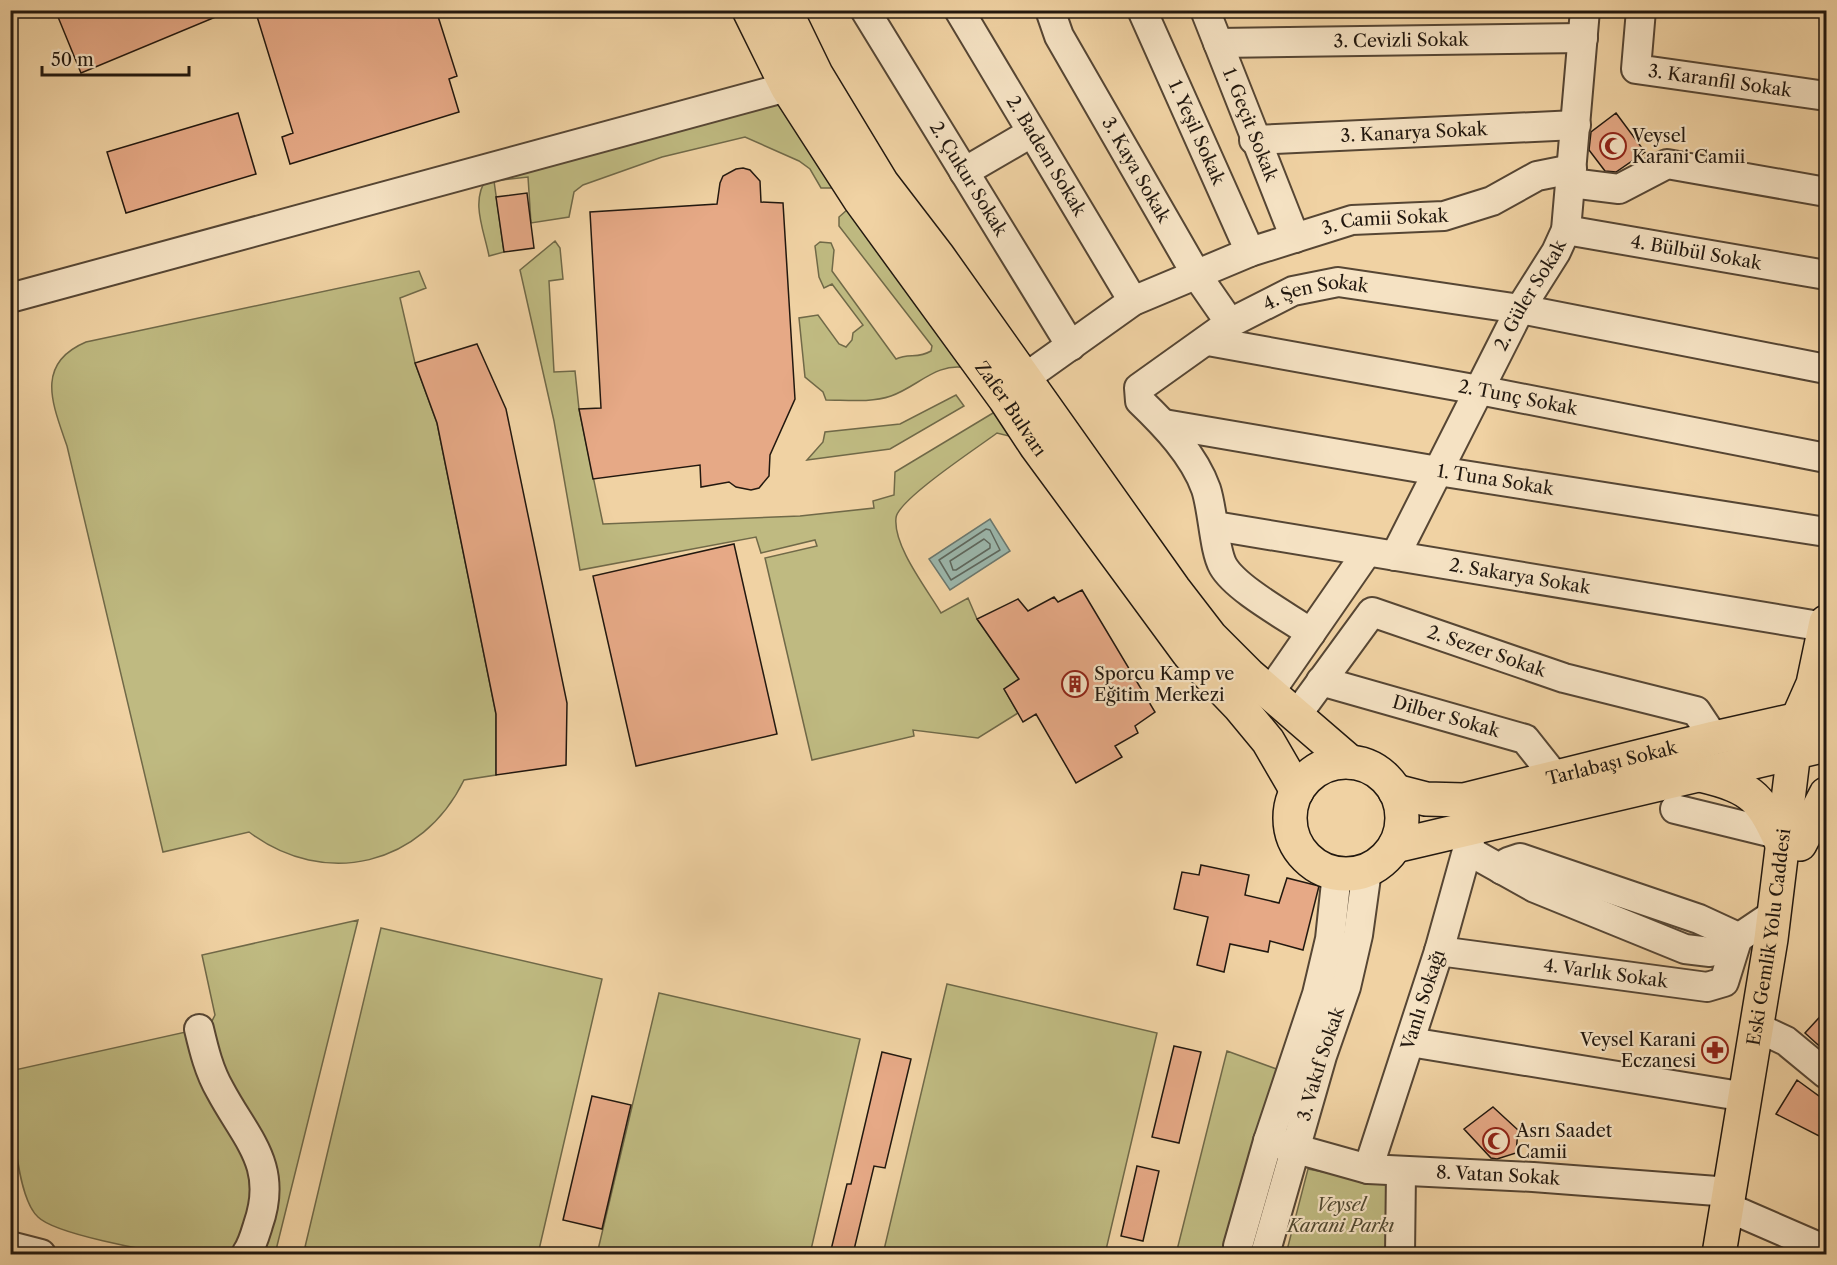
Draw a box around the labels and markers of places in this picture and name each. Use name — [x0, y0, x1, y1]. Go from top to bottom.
place label: Veysel Karani Camii — [1631, 125, 1746, 168]
mosque icon: Veysel Karani Camii — [1598, 131, 1628, 161]
place label: Sporcu Kamp ve Eğitim Merkezi — [1094, 663, 1234, 706]
building icon: Sporcu Kamp ve Eğitim Merkezi — [1060, 669, 1090, 699]
place label: Veysel Karani Eczanesi — [1579, 1029, 1697, 1072]
pharmacy icon: Veysel Karani Eczanesi — [1700, 1035, 1730, 1065]
place label: Asrı Saadet Camii — [1515, 1120, 1613, 1163]
mosque icon: Asrı Saadet Camii — [1481, 1126, 1511, 1156]

